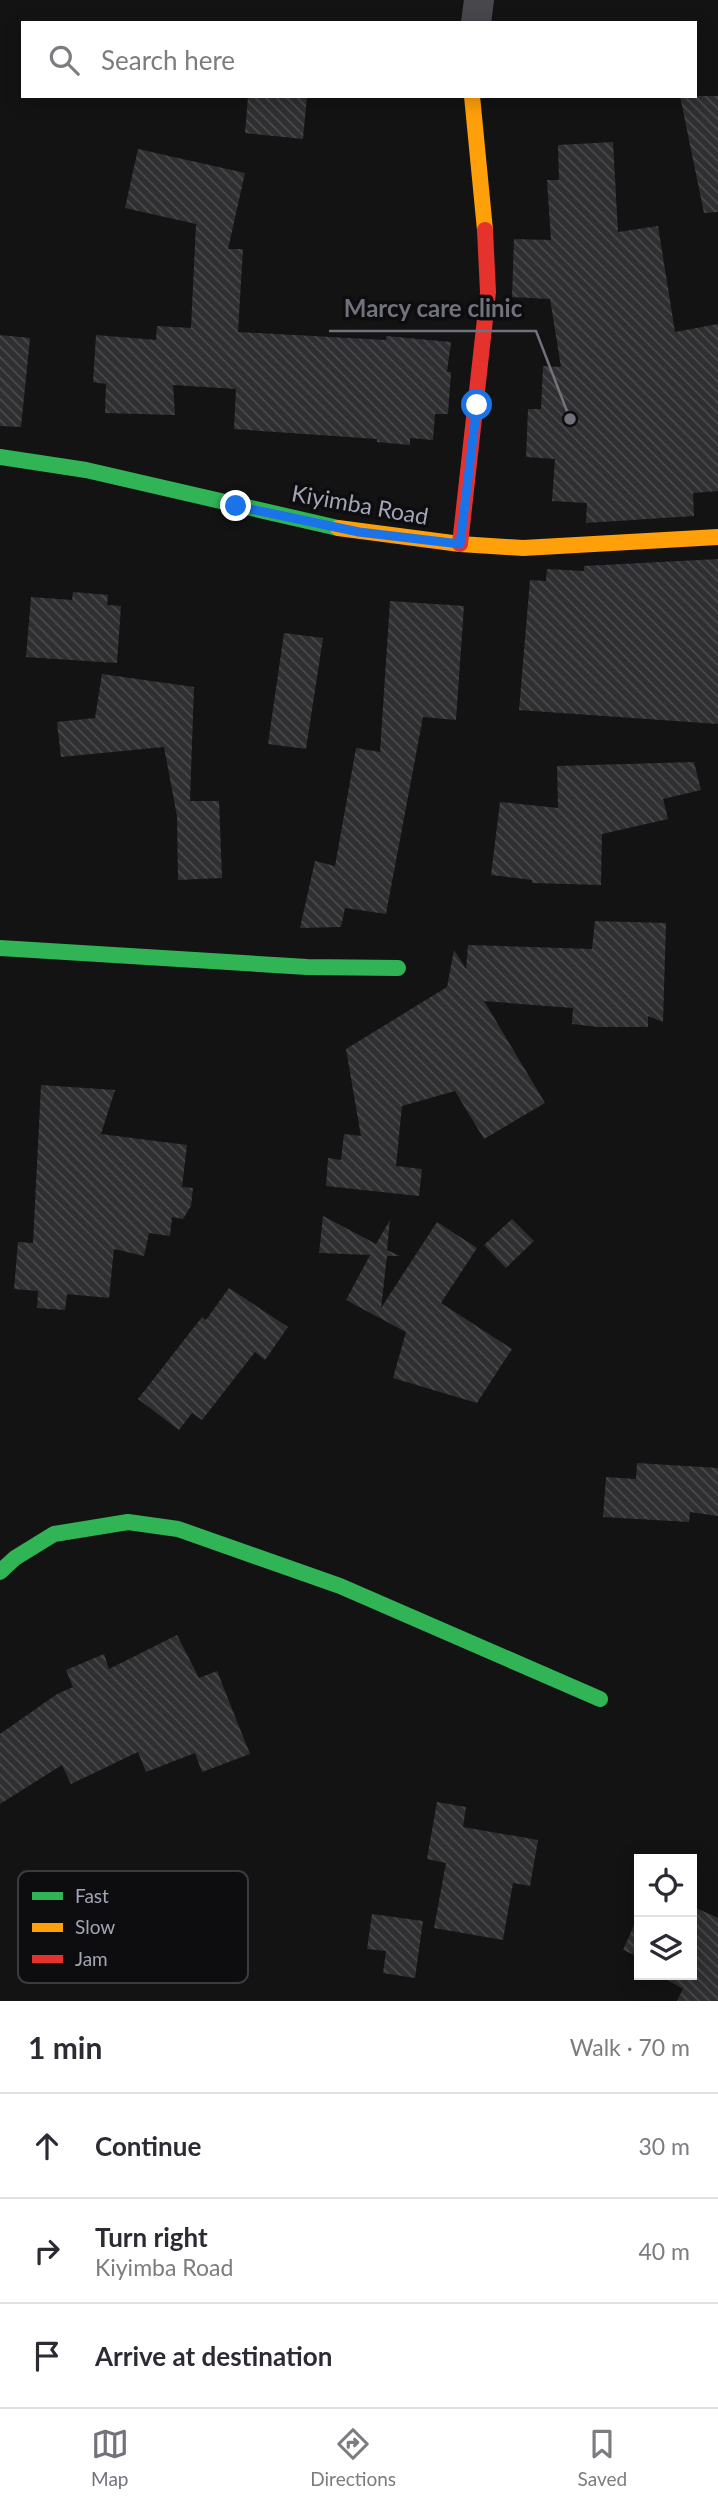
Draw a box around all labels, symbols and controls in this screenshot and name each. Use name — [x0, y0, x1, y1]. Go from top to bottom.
search box — [21, 21, 697, 98]
icon: search — [45, 41, 83, 79]
text: Search here — [101, 44, 235, 76]
callout: Marcy care clinic — [329, 286, 536, 331]
text: Marcy care clinic — [344, 293, 523, 322]
route start — [461, 389, 492, 420]
street label: Kiyimba Road — [290, 478, 431, 530]
route end — [220, 490, 251, 521]
map controls — [634, 1854, 697, 1980]
button: locate — [634, 1854, 697, 1917]
legend — [18, 1871, 248, 1983]
text: Fast — [75, 1884, 109, 1907]
text: Slow — [75, 1915, 115, 1938]
button: layers — [634, 1917, 697, 1980]
text: Jam — [75, 1947, 108, 1970]
text: 1 min — [28, 2029, 102, 2065]
text: Walk · 70 m — [570, 2033, 690, 2061]
icon: ahead — [28, 2127, 66, 2165]
text: Continue — [95, 2130, 201, 2162]
text: 30 m — [639, 2132, 690, 2160]
text: Turn right — [95, 2221, 208, 2253]
icon: right — [28, 2232, 66, 2270]
text: 40 m — [639, 2237, 690, 2265]
text: Kiyimba Road — [95, 2253, 233, 2281]
icon: arrive — [28, 2337, 66, 2375]
text: Arrive at destination — [95, 2340, 332, 2372]
tab: Map — [91, 2425, 129, 2490]
tab: Directions — [310, 2425, 396, 2490]
tab: Saved — [578, 2425, 627, 2490]

